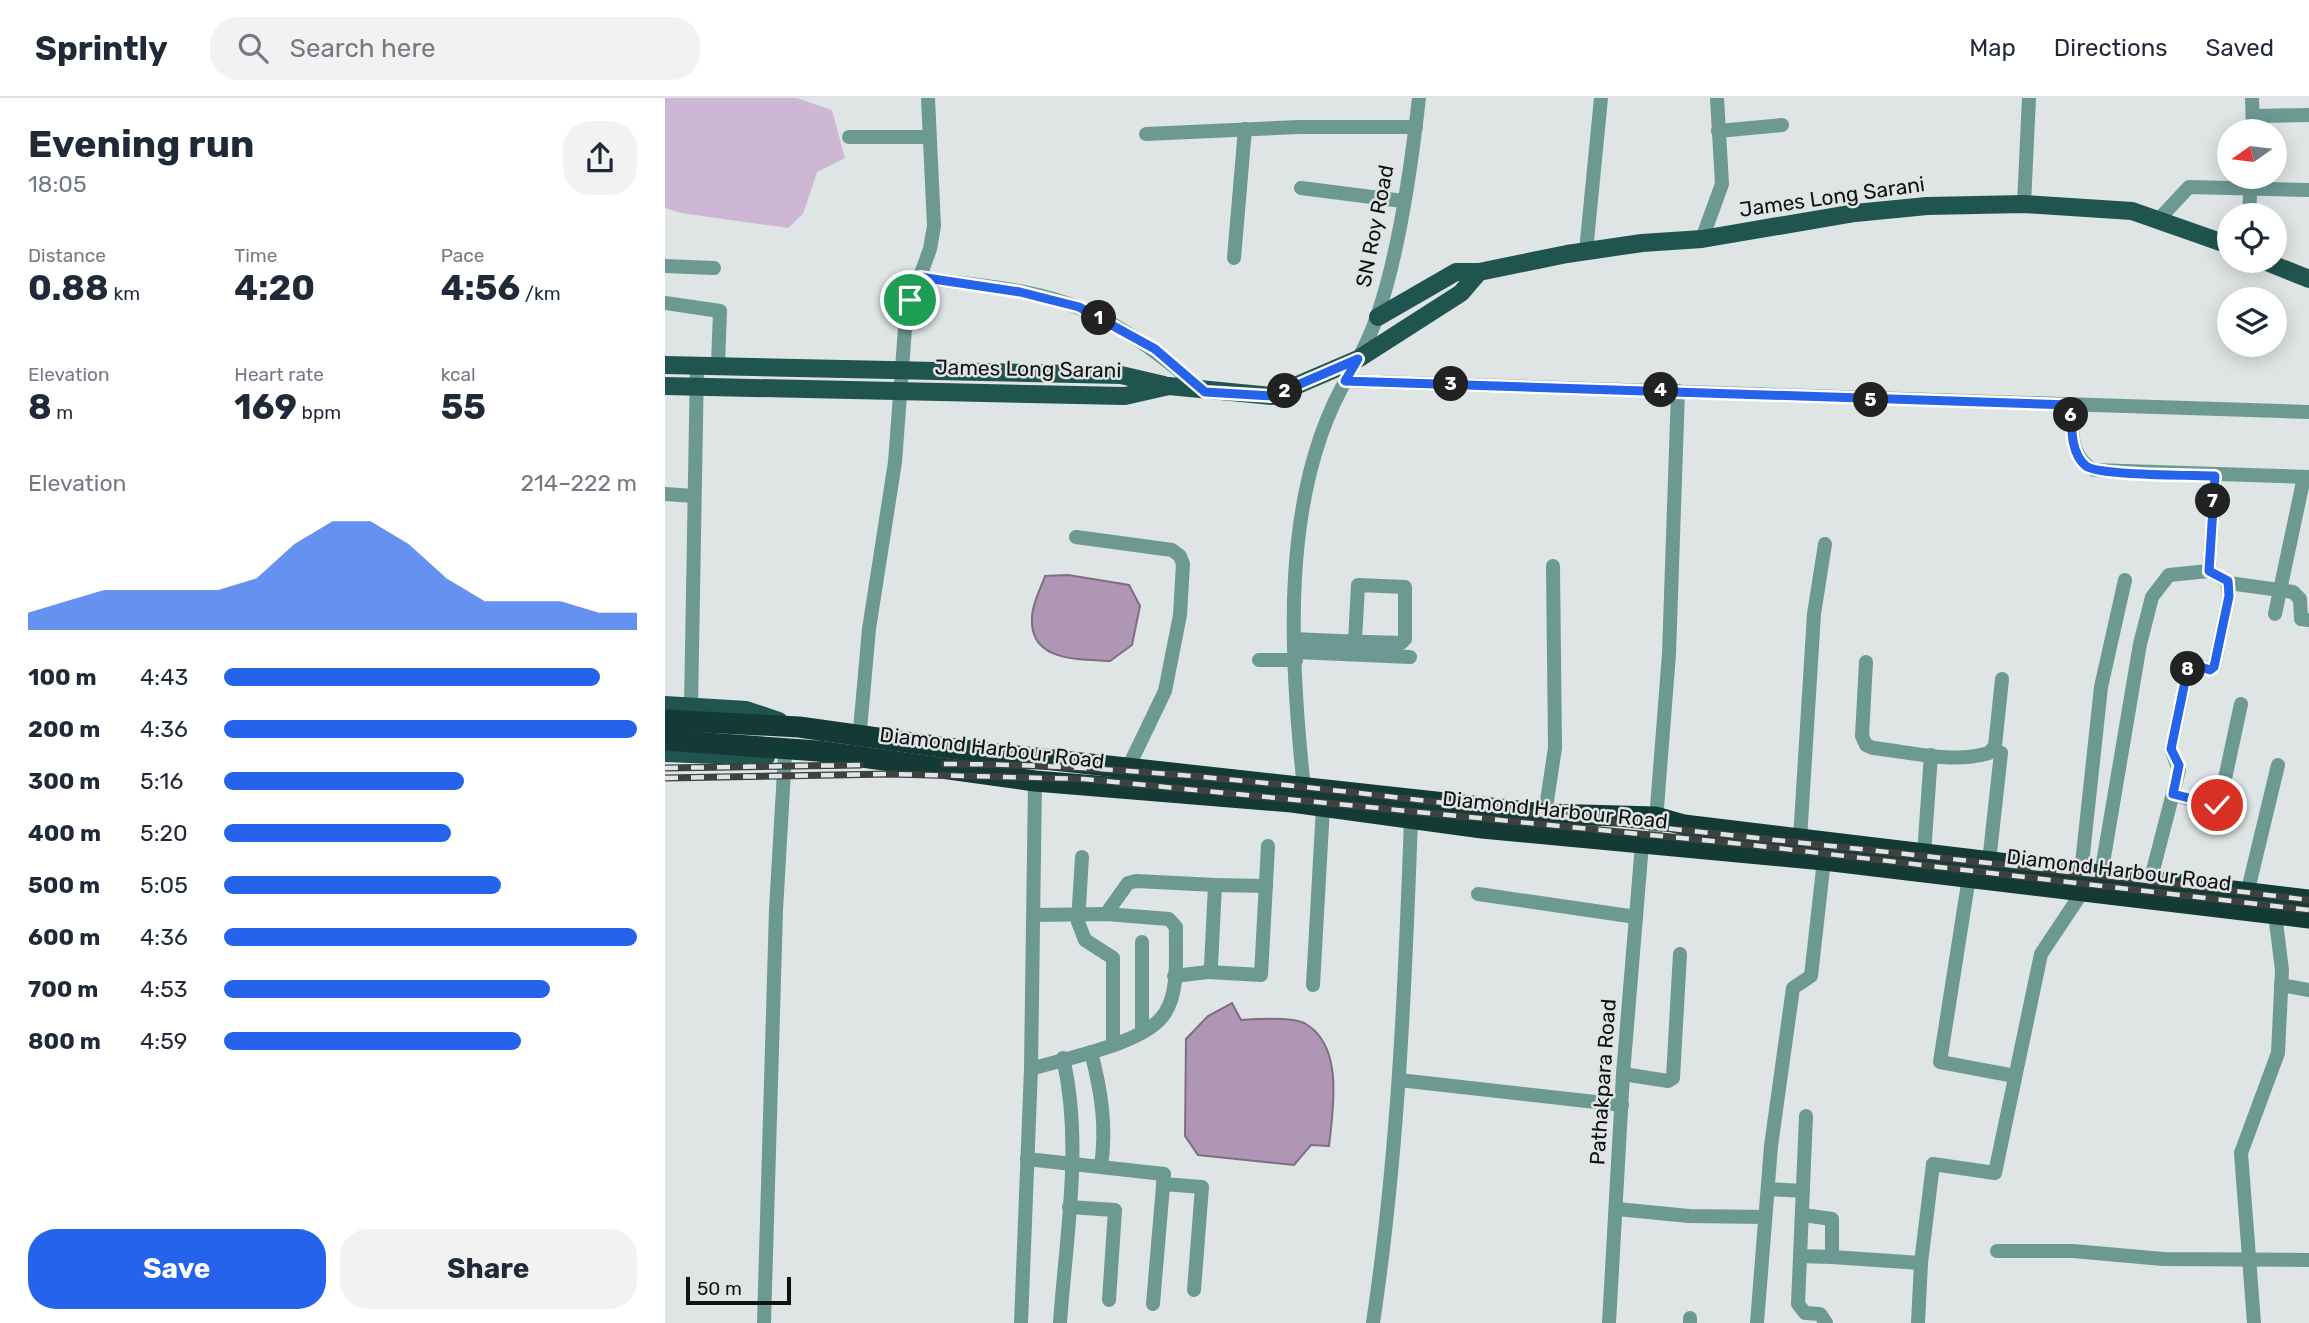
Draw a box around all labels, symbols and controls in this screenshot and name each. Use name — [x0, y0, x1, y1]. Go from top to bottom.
search box — [210, 17, 700, 80]
text: Sprintly — [35, 29, 168, 68]
icon: search — [234, 29, 272, 67]
text: Search here — [290, 33, 436, 64]
text: Map — [1969, 34, 2016, 62]
text: Directions — [2054, 34, 2167, 62]
text: Saved — [2205, 34, 2274, 62]
north arrow — [2217, 119, 2287, 189]
map controls — [2217, 119, 2287, 357]
text: Evening run — [28, 121, 254, 167]
button: share — [563, 121, 637, 195]
street label: SN Roy Road — [1350, 163, 1399, 289]
text: 18:05 — [28, 170, 87, 198]
street label: James Long Sarani — [1738, 171, 1926, 222]
button: locate — [2217, 203, 2287, 273]
text: Distance — [28, 244, 106, 267]
text: Time — [234, 244, 277, 267]
text: Pace — [441, 244, 484, 267]
text: 0.88 — [28, 267, 109, 309]
text: 4:20 — [234, 267, 315, 309]
text: 4:56 — [441, 267, 520, 309]
pin — [880, 270, 940, 330]
icon: arrive — [891, 281, 929, 319]
text: km — [109, 282, 140, 305]
text: /km — [520, 282, 561, 305]
button: layers — [2217, 287, 2287, 357]
pin: 1 — [1081, 300, 1117, 336]
text: 1 — [1094, 306, 1103, 329]
street label: James Long Sarani — [934, 354, 1122, 383]
text: Elevation — [28, 363, 109, 386]
text: Heart rate — [234, 363, 324, 386]
text: kcal — [441, 363, 476, 386]
pin: 3 — [1433, 366, 1469, 402]
text: 3 — [1444, 372, 1457, 395]
pin: 4 — [1643, 372, 1679, 408]
pin: 2 — [1267, 374, 1303, 408]
text: 4 — [1654, 378, 1667, 401]
text: 2 — [1278, 379, 1291, 402]
pin: 5 — [1853, 382, 1889, 418]
text: 8 — [28, 386, 52, 428]
text: 169 — [234, 386, 297, 428]
text: 55 — [441, 386, 486, 428]
text: 5 — [1864, 388, 1877, 411]
pin: 6 — [2053, 398, 2089, 432]
text: m — [52, 401, 73, 424]
text: bpm — [297, 401, 341, 424]
text: 6 — [2064, 403, 2077, 426]
text: Elevation — [28, 469, 127, 497]
text: 214–222 m — [520, 469, 637, 497]
pin: 7 — [2195, 484, 2231, 518]
text: 7 — [2207, 489, 2218, 512]
pin: 8 — [2171, 652, 2205, 686]
text: 8 — [2181, 657, 2194, 680]
text: 100 m — [28, 663, 97, 691]
text: 4:43 — [140, 663, 188, 691]
text: 200 m — [28, 715, 100, 743]
text: 4:36 — [140, 715, 188, 743]
street label: Diamond Harbour Road — [878, 721, 1106, 774]
text: 300 m — [28, 767, 100, 795]
text: 5:16 — [140, 767, 183, 795]
pin — [2187, 775, 2247, 835]
street label: Diamond Harbour Road — [1441, 785, 1669, 834]
icon: check — [2198, 786, 2236, 824]
text: 400 m — [28, 819, 101, 847]
text: 5:20 — [140, 819, 188, 847]
street label: Diamond Harbour Road — [2005, 843, 2233, 896]
text: 500 m — [28, 871, 100, 899]
text: 5:05 — [140, 871, 188, 899]
text: 600 m — [28, 923, 100, 951]
text: 4:36 — [140, 923, 188, 951]
text: 700 m — [28, 975, 98, 1003]
text: 4:53 — [140, 975, 188, 1003]
street label: Pathakpara Road — [1584, 998, 1621, 1166]
text: 800 m — [28, 1027, 101, 1055]
text: 4:59 — [140, 1027, 187, 1055]
button: Save — [28, 1229, 326, 1309]
button: Share — [340, 1229, 637, 1309]
scale bar — [686, 1274, 791, 1306]
text: 50 m — [697, 1277, 742, 1300]

